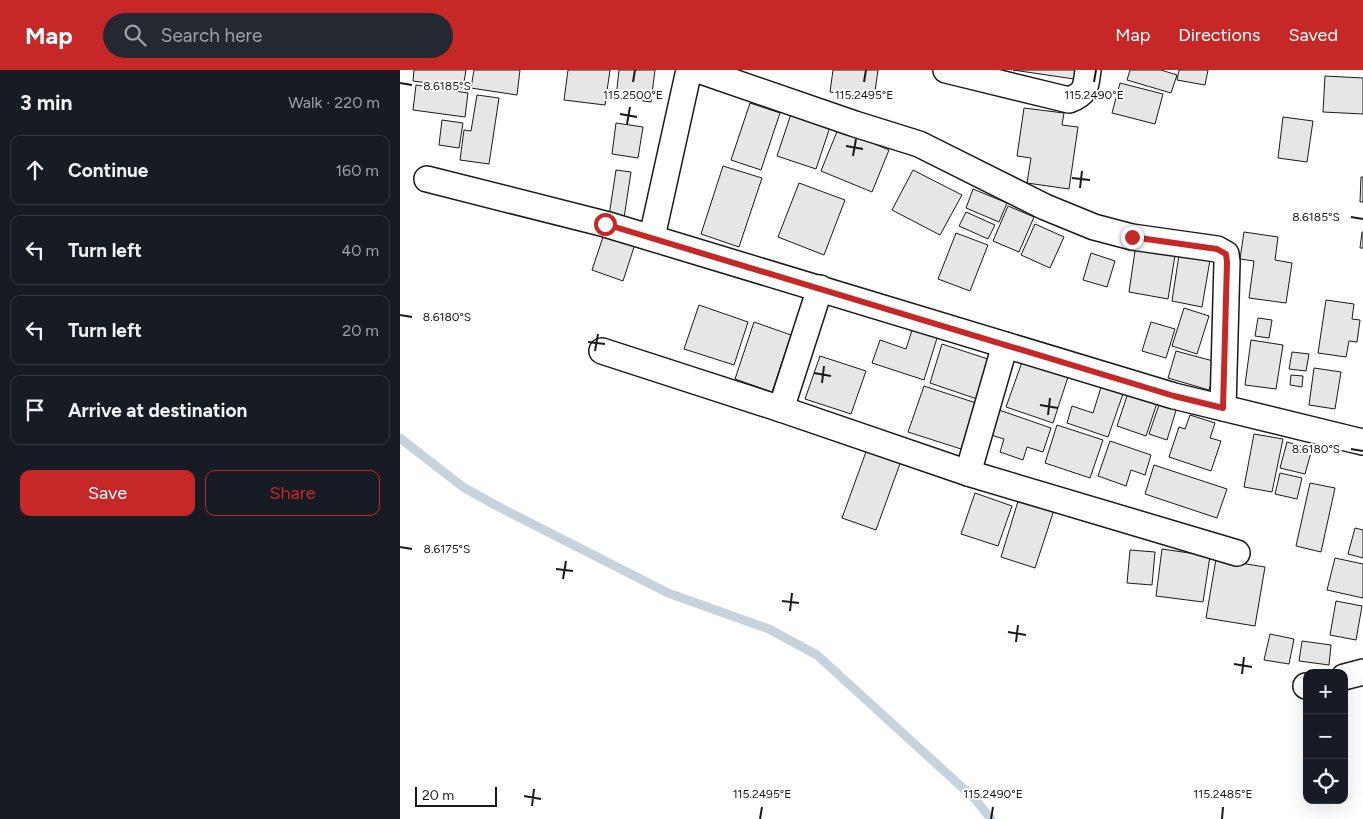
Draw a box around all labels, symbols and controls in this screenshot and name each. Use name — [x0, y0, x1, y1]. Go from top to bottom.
search box — [103, 13, 453, 58]
text: Map — [25, 21, 73, 50]
icon: search — [121, 21, 149, 49]
text: Search here — [161, 24, 262, 47]
text: Map — [1115, 24, 1150, 46]
text: Directions — [1178, 24, 1260, 46]
text: Saved — [1288, 24, 1338, 46]
text: 8.6185°S — [423, 79, 471, 93]
text: 115.2500°E — [603, 88, 663, 102]
text: 115.2495°E — [835, 88, 893, 102]
text: 115.2490°E — [1064, 88, 1124, 102]
text: 3 min — [20, 90, 72, 115]
text: Walk · 220 m — [288, 93, 380, 112]
icon: ahead — [21, 156, 49, 184]
text: Continue — [68, 159, 148, 182]
text: 160 m — [336, 161, 379, 180]
text: 8.6185°S — [1292, 210, 1340, 224]
route start — [594, 213, 617, 236]
route end — [1121, 226, 1144, 249]
icon: left — [21, 236, 49, 264]
text: Turn left — [68, 239, 142, 262]
text: 40 m — [341, 241, 379, 260]
text: 8.6180°S — [423, 310, 471, 324]
icon: left — [21, 316, 49, 344]
text: Turn left — [68, 319, 142, 342]
text: 20 m — [342, 321, 379, 340]
icon: arrive — [21, 396, 49, 424]
text: Arrive at destination — [68, 399, 247, 422]
text: 8.6180°S — [1292, 442, 1340, 456]
button: Save — [20, 470, 195, 516]
button: Share — [205, 470, 380, 516]
text: 8.6175°S — [424, 542, 470, 556]
map controls — [1303, 669, 1348, 804]
button: + — [1303, 669, 1348, 714]
button: − — [1303, 714, 1348, 759]
button: locate — [1303, 759, 1348, 804]
scale bar — [415, 784, 498, 807]
text: 20 m — [422, 787, 454, 804]
text: 115.2495°E — [733, 787, 791, 801]
text: 115.2490°E — [963, 787, 1023, 801]
text: 115.2485°E — [1193, 787, 1253, 801]

